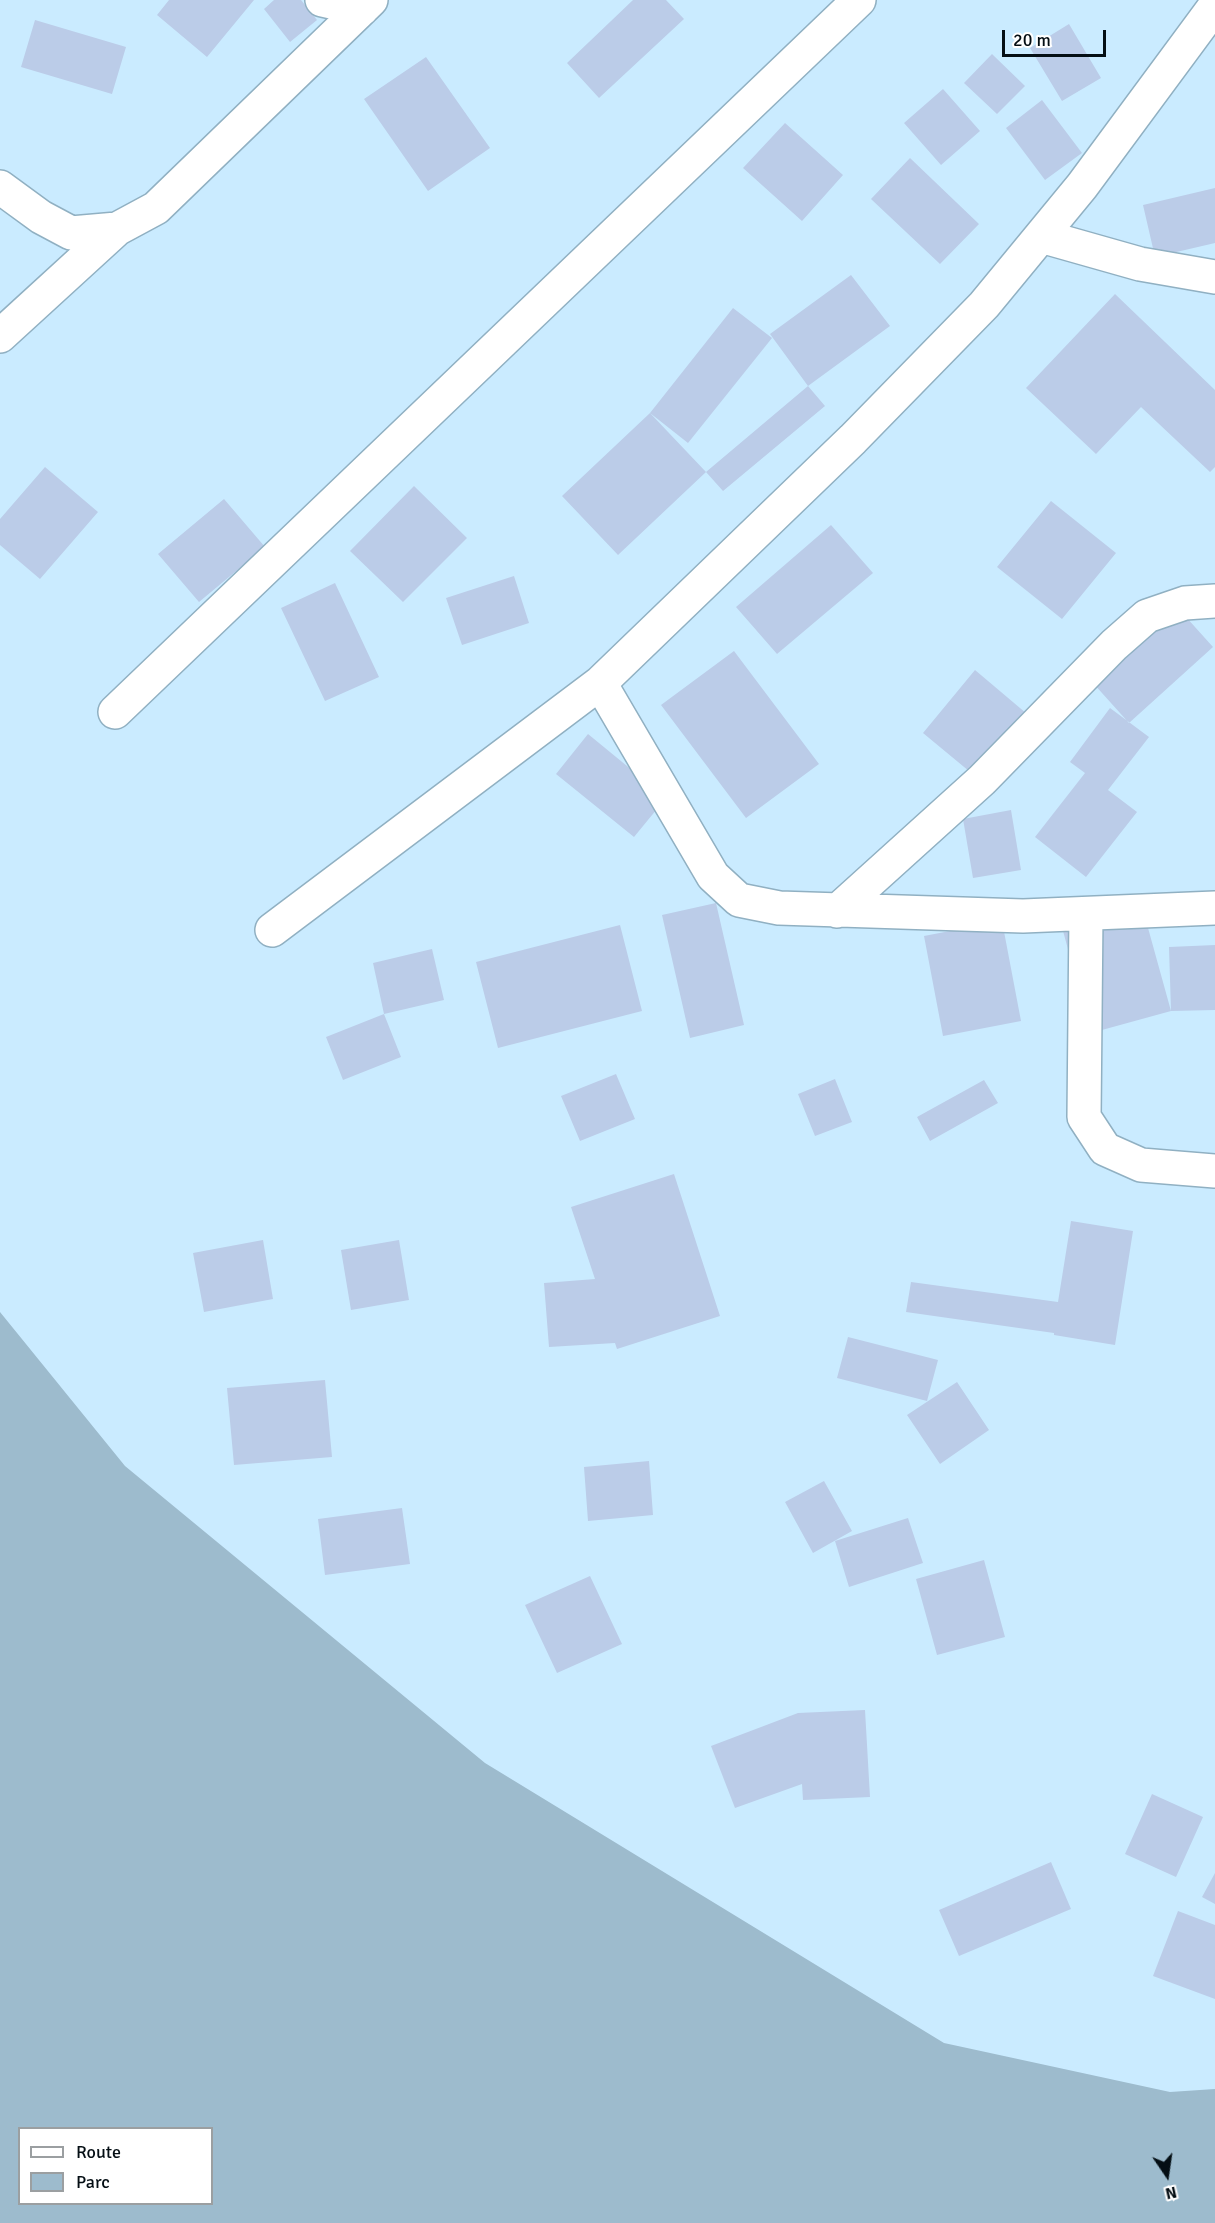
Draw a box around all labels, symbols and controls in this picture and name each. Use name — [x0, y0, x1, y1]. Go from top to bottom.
scale bar — [1005, 18, 1108, 56]
text: 20 m — [1013, 29, 1051, 51]
legend — [18, 2127, 213, 2205]
text: Route — [76, 2141, 121, 2163]
north arrow — [1137, 2145, 1197, 2205]
text: Parc — [76, 2171, 110, 2193]
text: N — [1163, 2182, 1179, 2204]

